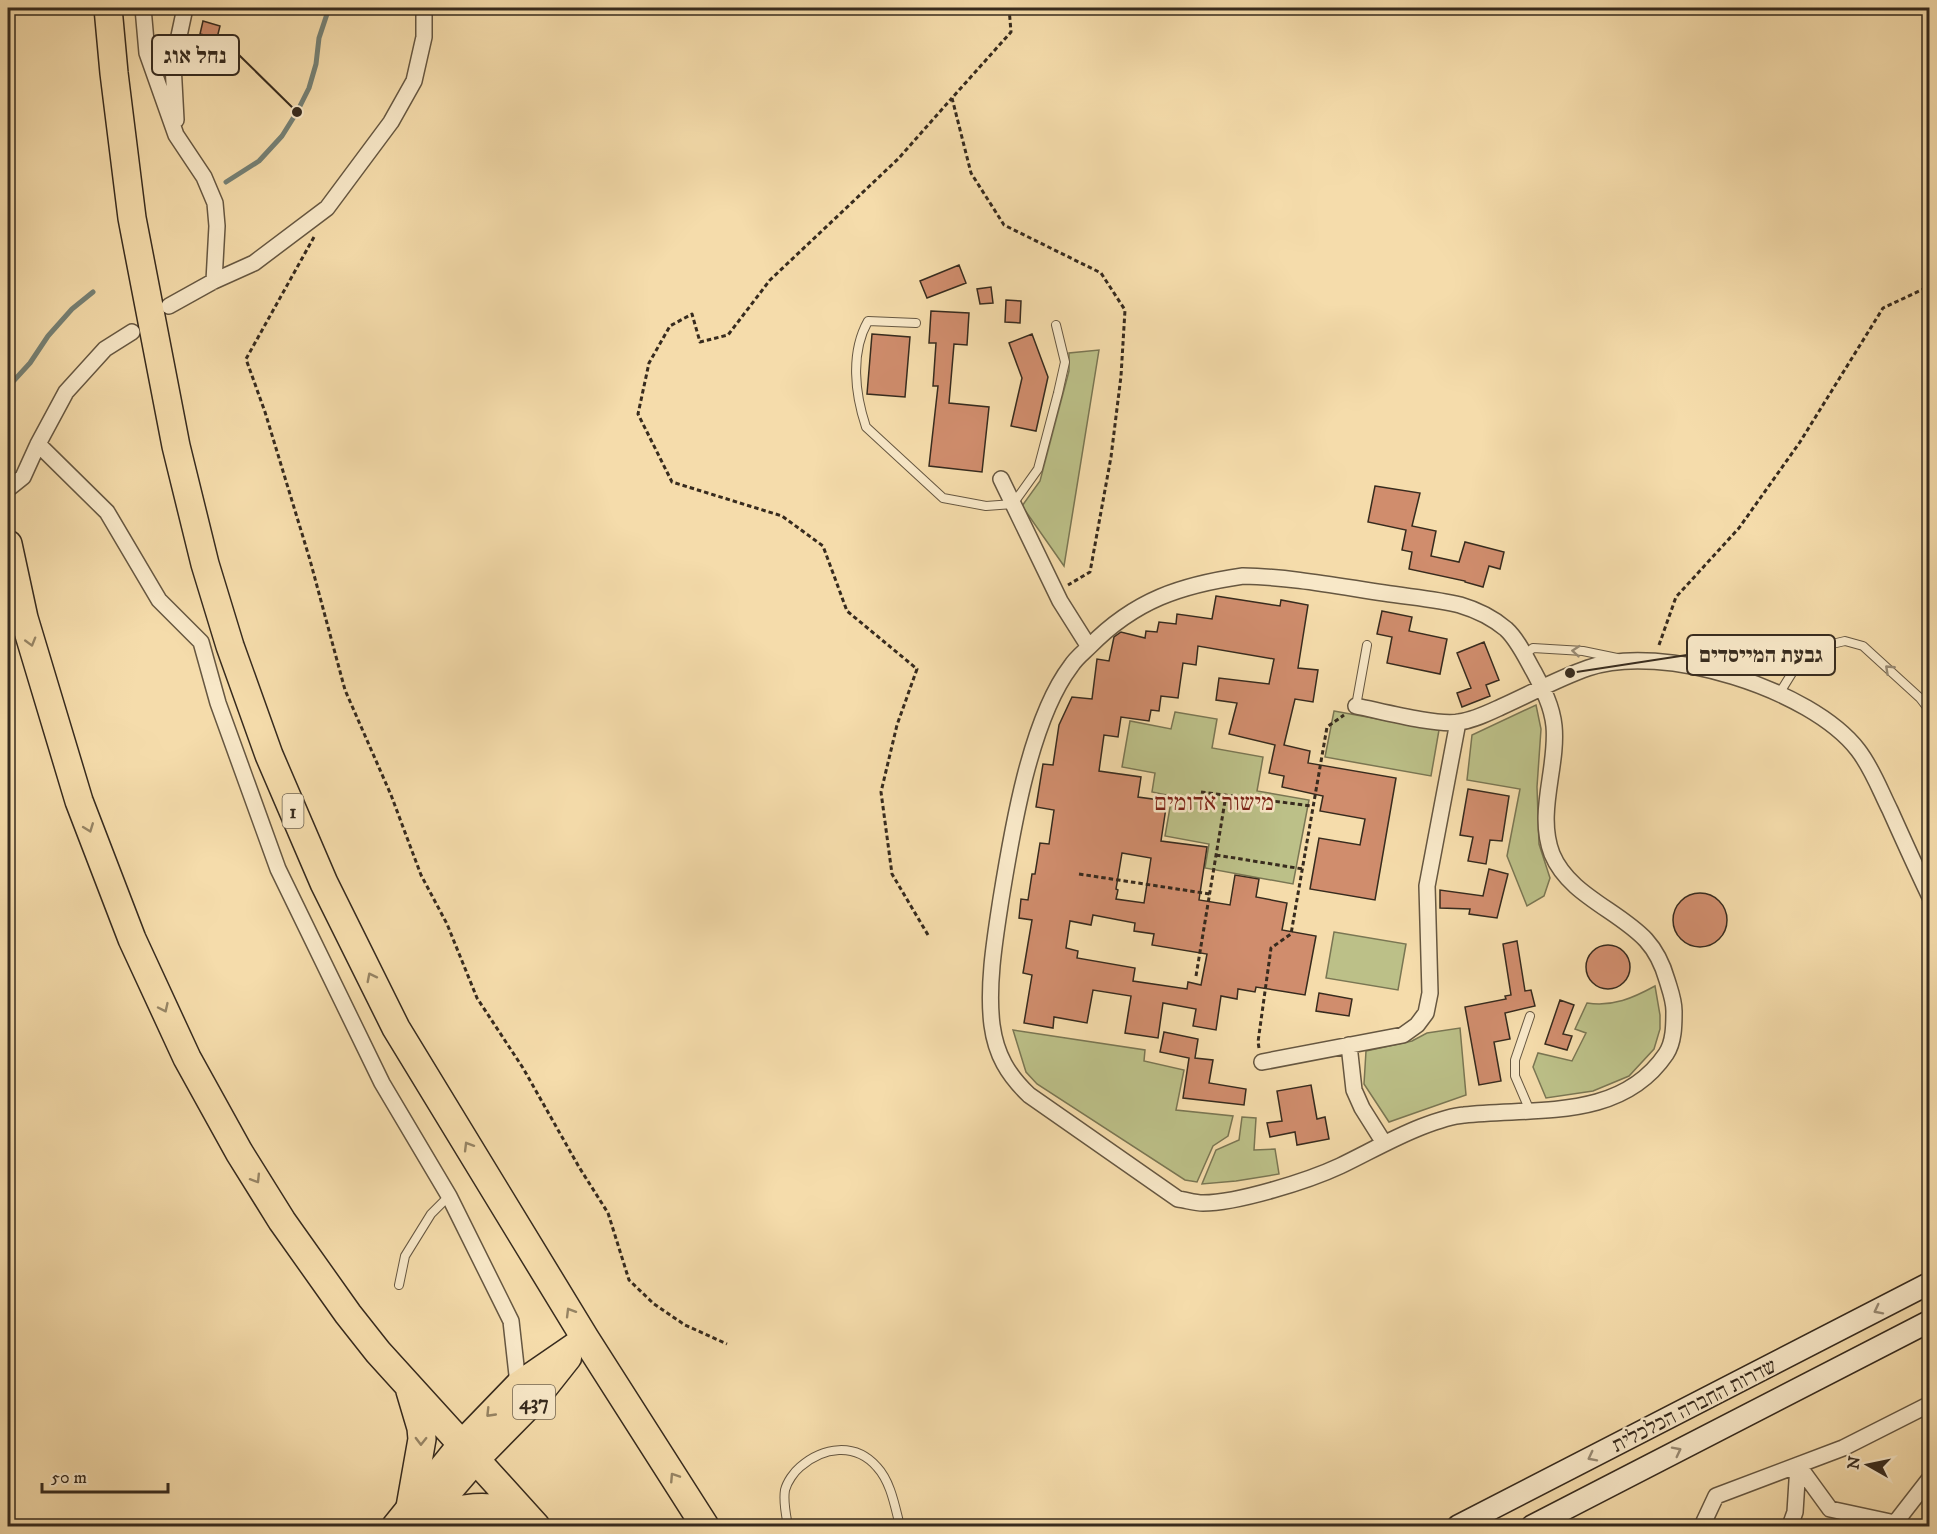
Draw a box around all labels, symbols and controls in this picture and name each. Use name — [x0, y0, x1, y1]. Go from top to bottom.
callout: נחל אוג — [152, 35, 239, 75]
text: נחל אוג — [164, 43, 226, 70]
callout: גבעת המייסדים — [1687, 635, 1835, 675]
one-way arrow — [23, 637, 36, 647]
text: גבעת המייסדים — [1699, 642, 1823, 669]
one-way arrow — [1572, 645, 1581, 658]
one-way arrow — [1885, 666, 1896, 677]
district label: מישור אדומים — [1154, 788, 1274, 818]
road number: 1 — [282, 794, 304, 828]
one-way arrow — [82, 821, 94, 832]
one-way arrow — [366, 973, 378, 984]
one-way arrow — [156, 1001, 168, 1012]
one-way arrow — [463, 1142, 475, 1152]
one-way arrow — [248, 1173, 260, 1183]
one-way arrow — [1873, 1303, 1884, 1314]
one-way arrow — [565, 1308, 577, 1318]
street label: שדרות החברה הכלכלית — [1608, 1353, 1781, 1459]
road number: 437 — [513, 1385, 555, 1419]
one-way arrow — [486, 1407, 497, 1417]
north arrow — [1838, 1435, 1898, 1495]
one-way arrow — [415, 1436, 427, 1445]
one-way arrow — [1671, 1447, 1682, 1459]
one-way arrow — [1588, 1450, 1599, 1461]
text: N — [1843, 1455, 1865, 1471]
scale bar — [42, 1456, 168, 1494]
text: 50 m — [51, 1467, 87, 1489]
one-way arrow — [669, 1473, 681, 1483]

